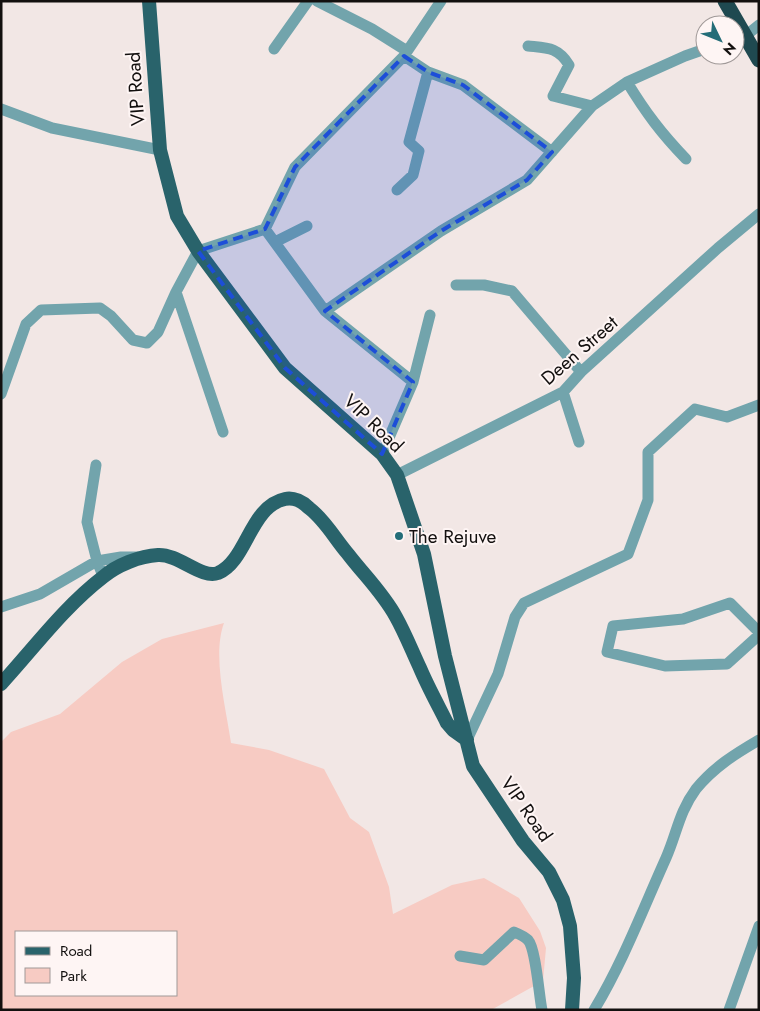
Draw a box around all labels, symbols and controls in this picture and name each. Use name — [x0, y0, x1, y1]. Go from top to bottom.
north arrow — [695, 15, 745, 65]
text: N — [718, 38, 741, 60]
street label: VIP Road — [119, 51, 152, 127]
street label: Deen Street — [535, 309, 624, 391]
street label: VIP Road — [338, 388, 410, 459]
place label: The Rejuve — [409, 523, 497, 550]
marker: The Rejuve — [393, 530, 405, 542]
street label: VIP Road — [494, 771, 559, 847]
legend — [15, 931, 178, 996]
text: Road — [60, 940, 92, 962]
text: Park — [60, 965, 87, 987]

